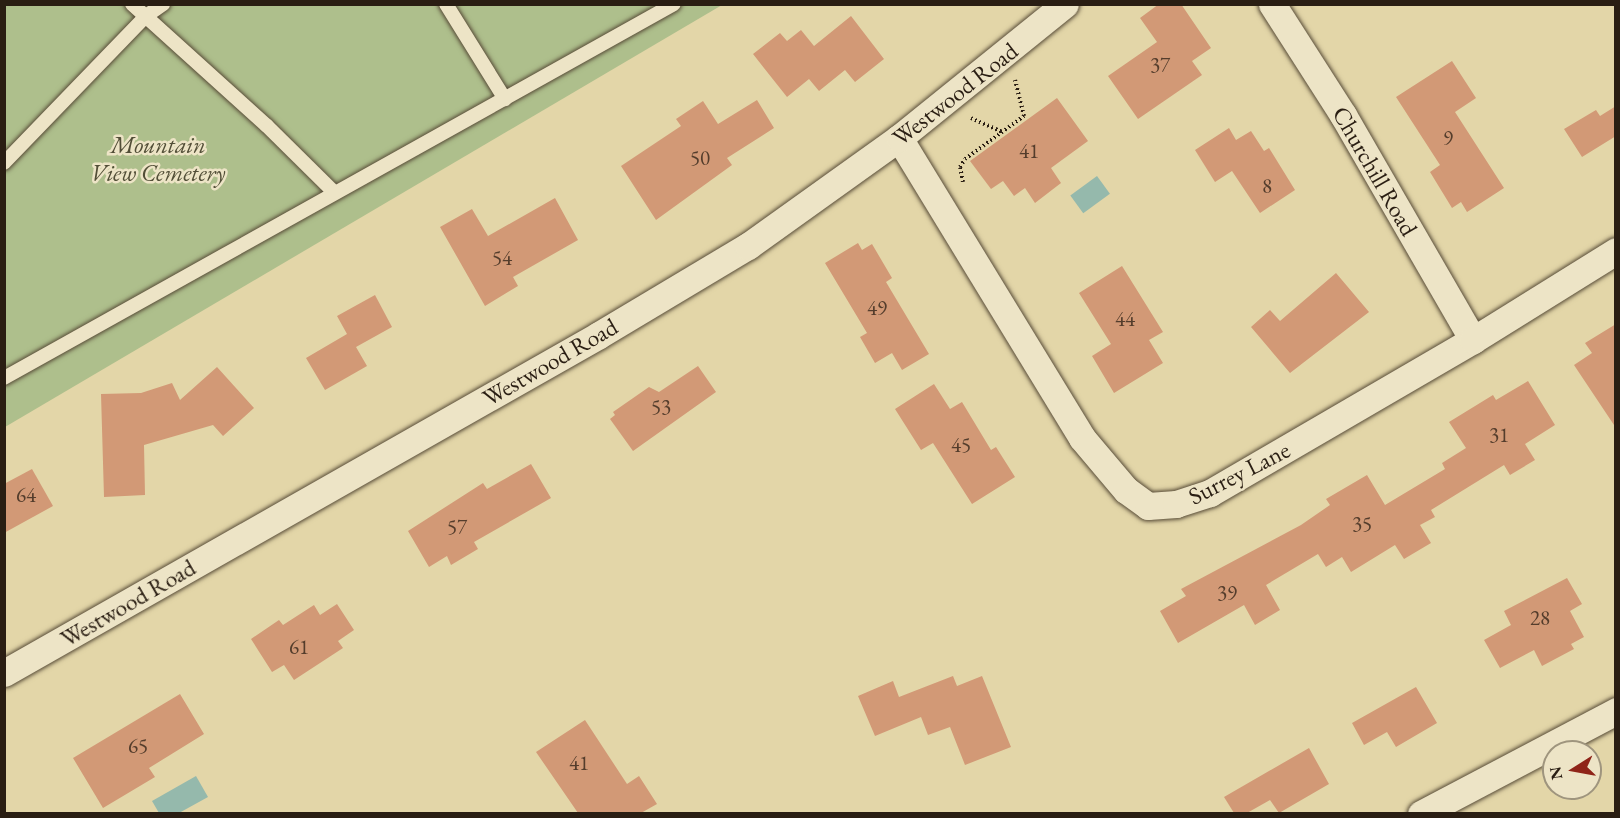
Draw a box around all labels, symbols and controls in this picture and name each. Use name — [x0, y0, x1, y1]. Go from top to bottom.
street label: Westwood Road — [887, 36, 1023, 152]
house number: 37 — [1150, 52, 1170, 78]
street label: Churchill Road — [1326, 101, 1424, 241]
house number: 9 — [1443, 125, 1453, 151]
park label: Mountain View Cemetery — [91, 131, 225, 187]
house number: 41 — [1019, 138, 1039, 164]
house number: 50 — [690, 145, 710, 171]
house number: 8 — [1262, 173, 1272, 199]
house number: 54 — [492, 245, 512, 271]
house number: 49 — [867, 295, 887, 321]
house number: 44 — [1115, 306, 1135, 332]
street label: Westwood Road — [477, 312, 623, 412]
house number: 53 — [651, 394, 671, 420]
house number: 31 — [1489, 422, 1509, 448]
house number: 45 — [951, 432, 971, 458]
street label: Surrey Lane — [1183, 435, 1295, 511]
house number: 64 — [16, 482, 36, 508]
house number: 35 — [1352, 511, 1372, 537]
house number: 57 — [447, 514, 467, 540]
street label: Westwood Road — [55, 553, 201, 653]
house number: 39 — [1217, 580, 1237, 606]
house number: 28 — [1530, 605, 1550, 631]
house number: 61 — [289, 634, 309, 660]
house number: 65 — [128, 733, 148, 759]
north arrow — [1542, 740, 1602, 800]
house number: 41 — [569, 750, 589, 776]
text: N — [1544, 765, 1567, 782]

